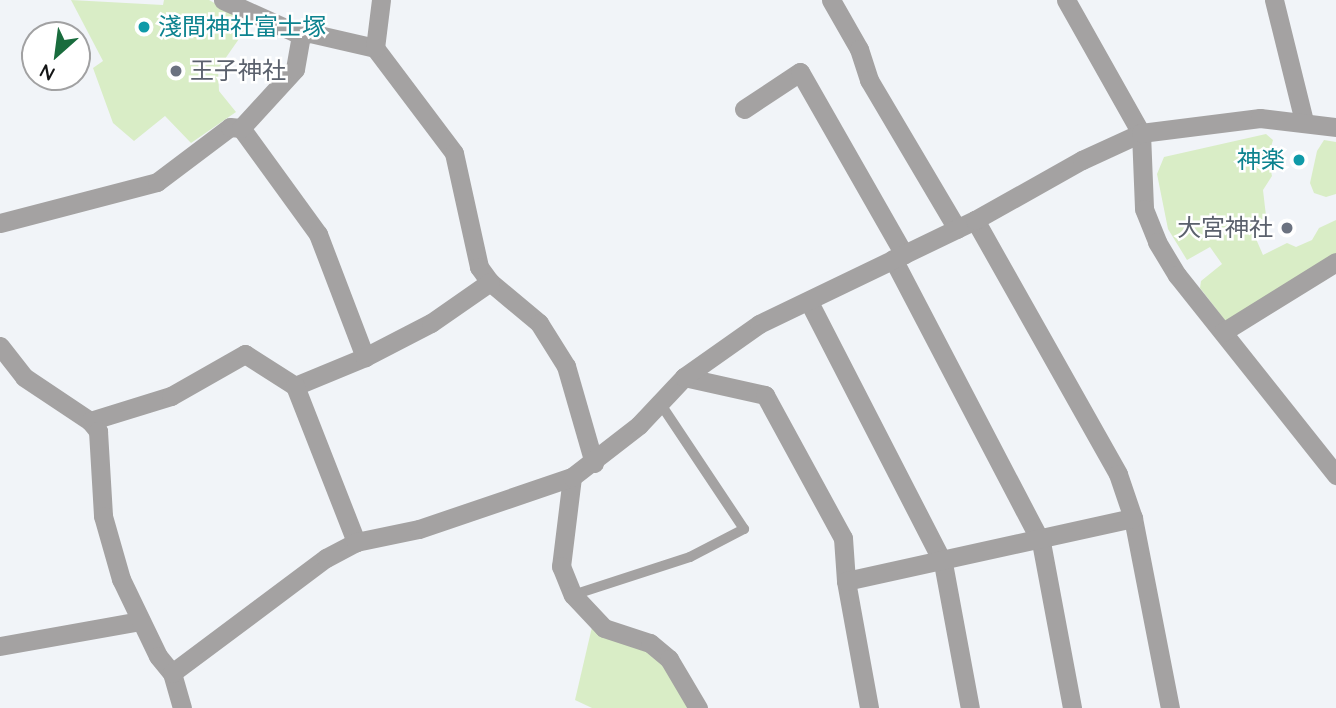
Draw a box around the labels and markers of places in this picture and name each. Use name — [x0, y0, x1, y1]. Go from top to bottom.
place label: 淺間神社富士塚 — [158, 13, 326, 41]
marker: 淺間神社富士塚 — [136, 19, 152, 35]
place label: 王子神社 — [190, 57, 286, 85]
marker: 王子神社 — [168, 63, 184, 79]
place label: 神楽 — [1237, 146, 1285, 174]
marker: 神楽 — [1291, 152, 1307, 168]
place label: 大宮神社 — [1177, 214, 1273, 242]
marker: 大宮神社 — [1279, 220, 1295, 236]

